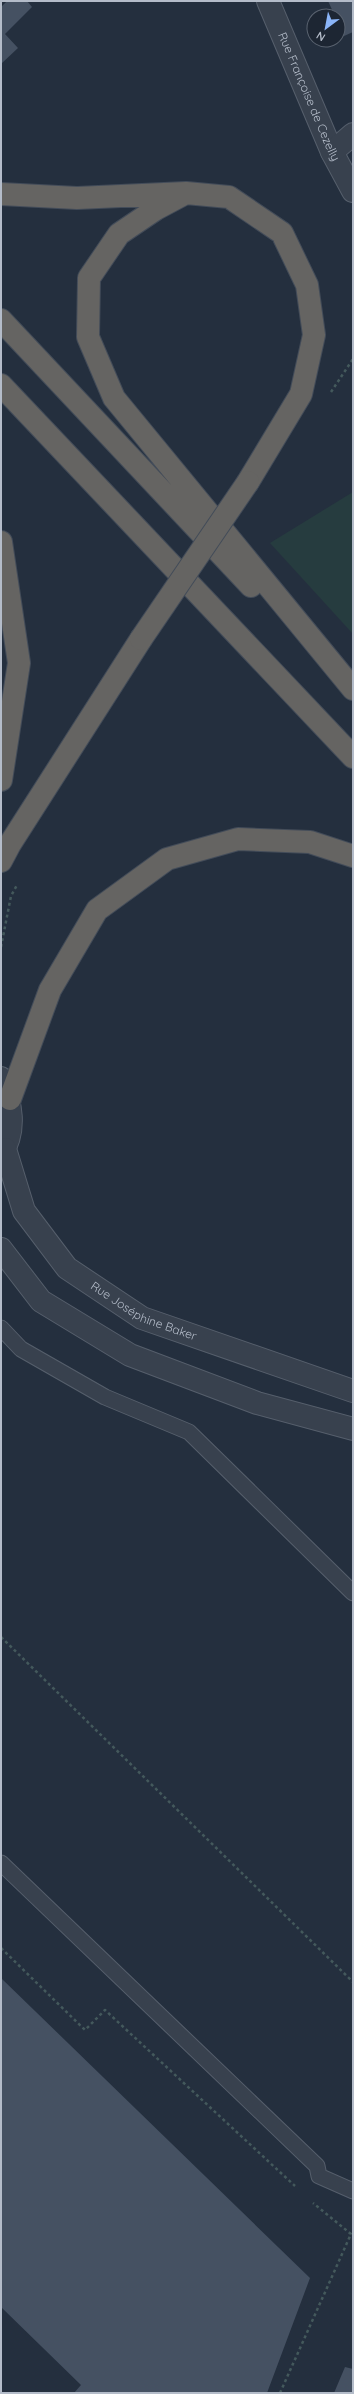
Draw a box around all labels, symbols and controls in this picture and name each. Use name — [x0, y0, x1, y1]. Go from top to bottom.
north arrow — [306, 8, 346, 48]
text: N — [314, 28, 328, 45]
street label: Rue Françoise de Cezelly — [275, 30, 343, 163]
street label: Rue Joséphine Baker — [88, 1278, 199, 1344]

